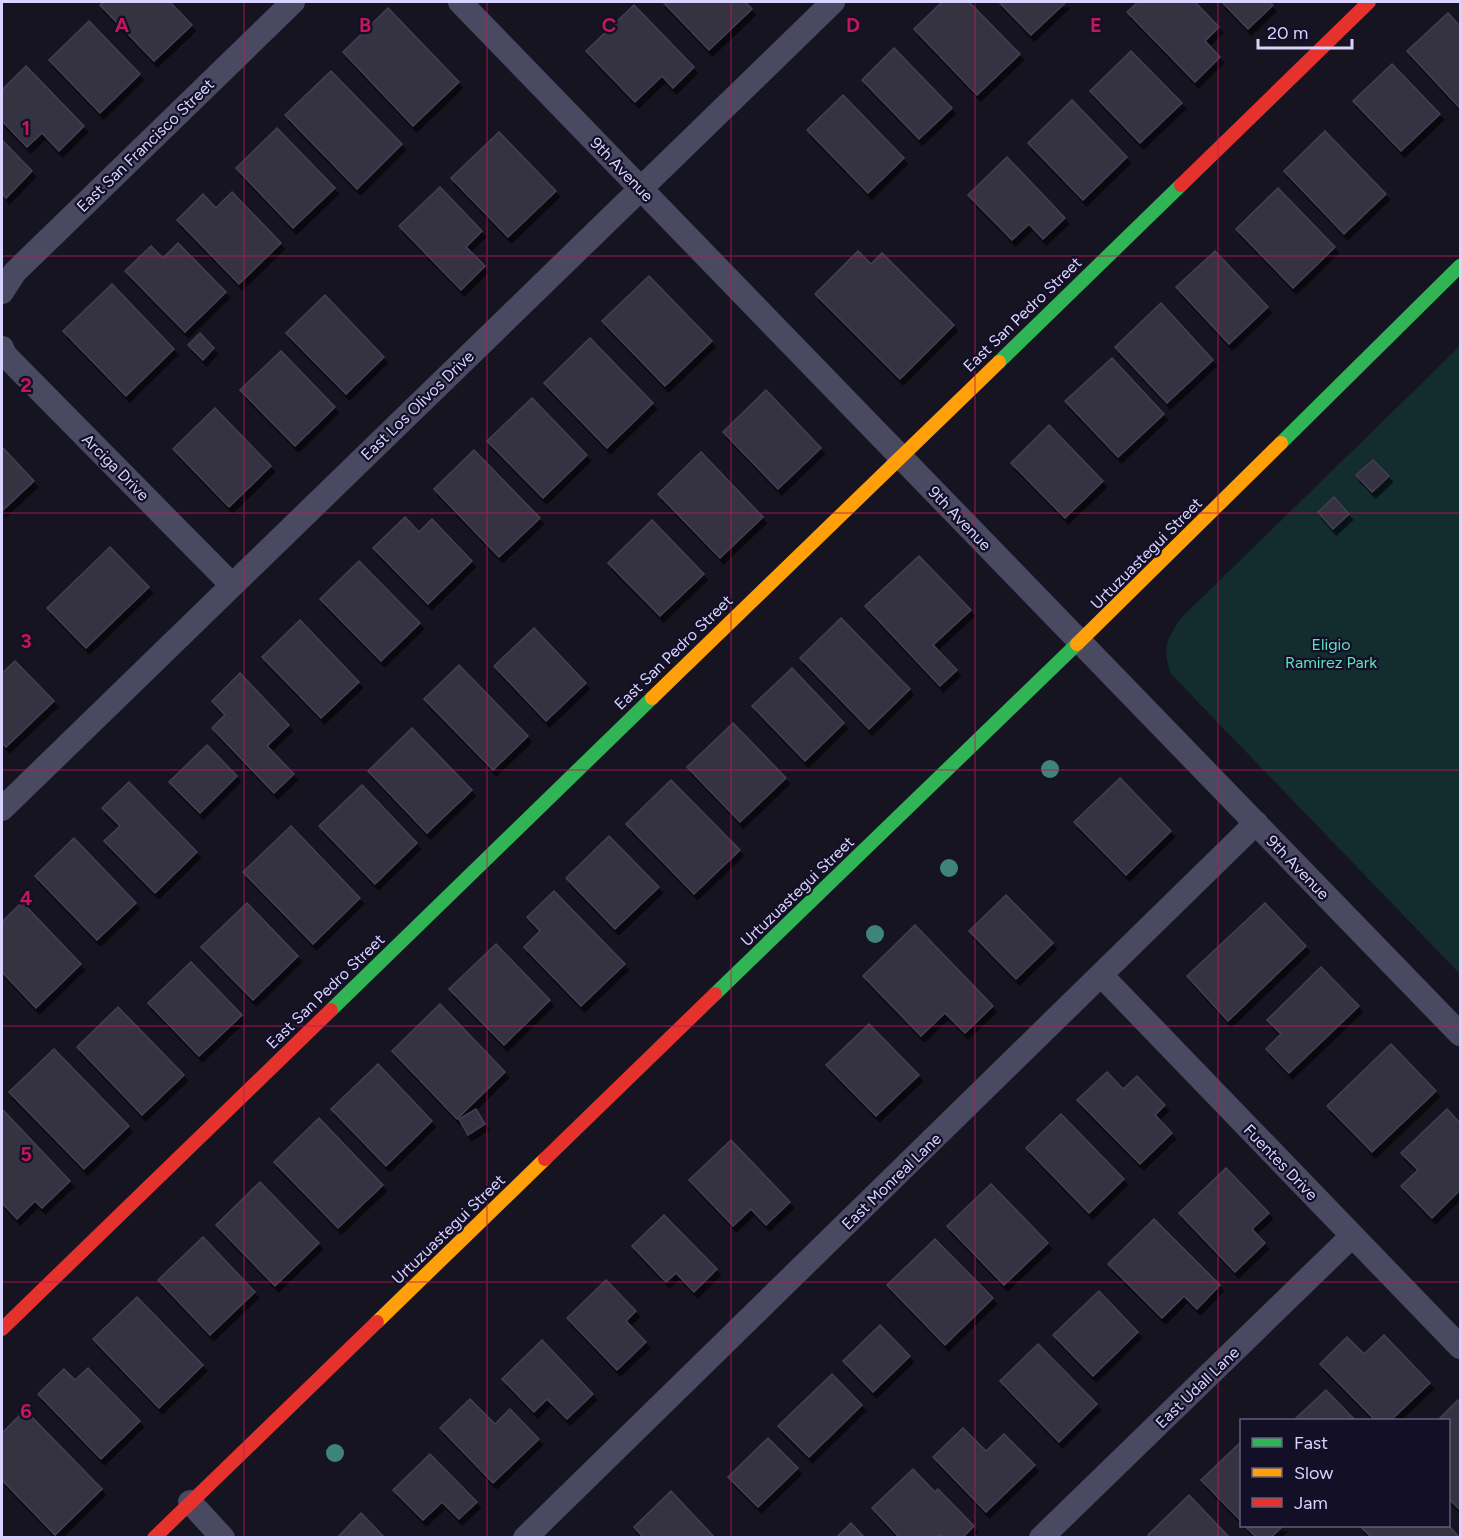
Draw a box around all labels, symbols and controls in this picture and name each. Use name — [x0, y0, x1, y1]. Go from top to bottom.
scale bar — [1258, 12, 1352, 50]
text: A — [115, 13, 130, 37]
text: B — [359, 13, 371, 37]
text: C — [602, 13, 616, 37]
text: D — [846, 13, 860, 37]
text: E — [1090, 13, 1102, 37]
text: 20 m — [1267, 22, 1308, 44]
street label: East San Francisco Street — [73, 75, 218, 216]
text: 1 — [22, 116, 30, 140]
street label: 9th Avenue — [586, 133, 657, 206]
street label: East San Pedro Street — [959, 253, 1085, 376]
street label: East Los Olivos Drive — [357, 346, 478, 464]
text: 2 — [20, 373, 32, 397]
street label: Arciga Drive — [78, 430, 153, 505]
street label: 9th Avenue — [924, 482, 995, 555]
street label: Urtuzuastegui Street — [1087, 494, 1206, 613]
street label: East San Pedro Street — [610, 591, 736, 714]
text: 3 — [20, 629, 32, 653]
park label: Eligio Ramirez Park — [1285, 635, 1377, 672]
street label: 9th Avenue — [1262, 831, 1333, 904]
street label: Urtuzuastegui Street — [737, 833, 858, 950]
text: 4 — [20, 886, 33, 910]
street label: East San Pedro Street — [262, 930, 388, 1053]
street label: Fuentes Drive — [1240, 1120, 1322, 1204]
street label: East Monreal Lane — [838, 1129, 945, 1234]
text: 5 — [20, 1142, 32, 1166]
street label: Urtuzuastegui Street — [388, 1171, 509, 1288]
street label: East Udall Lane — [1152, 1342, 1243, 1432]
text: 6 — [20, 1399, 32, 1423]
legend — [1240, 1419, 1450, 1527]
text: Fast — [1294, 1432, 1328, 1454]
text: Slow — [1294, 1462, 1333, 1484]
text: Jam — [1294, 1492, 1328, 1514]

